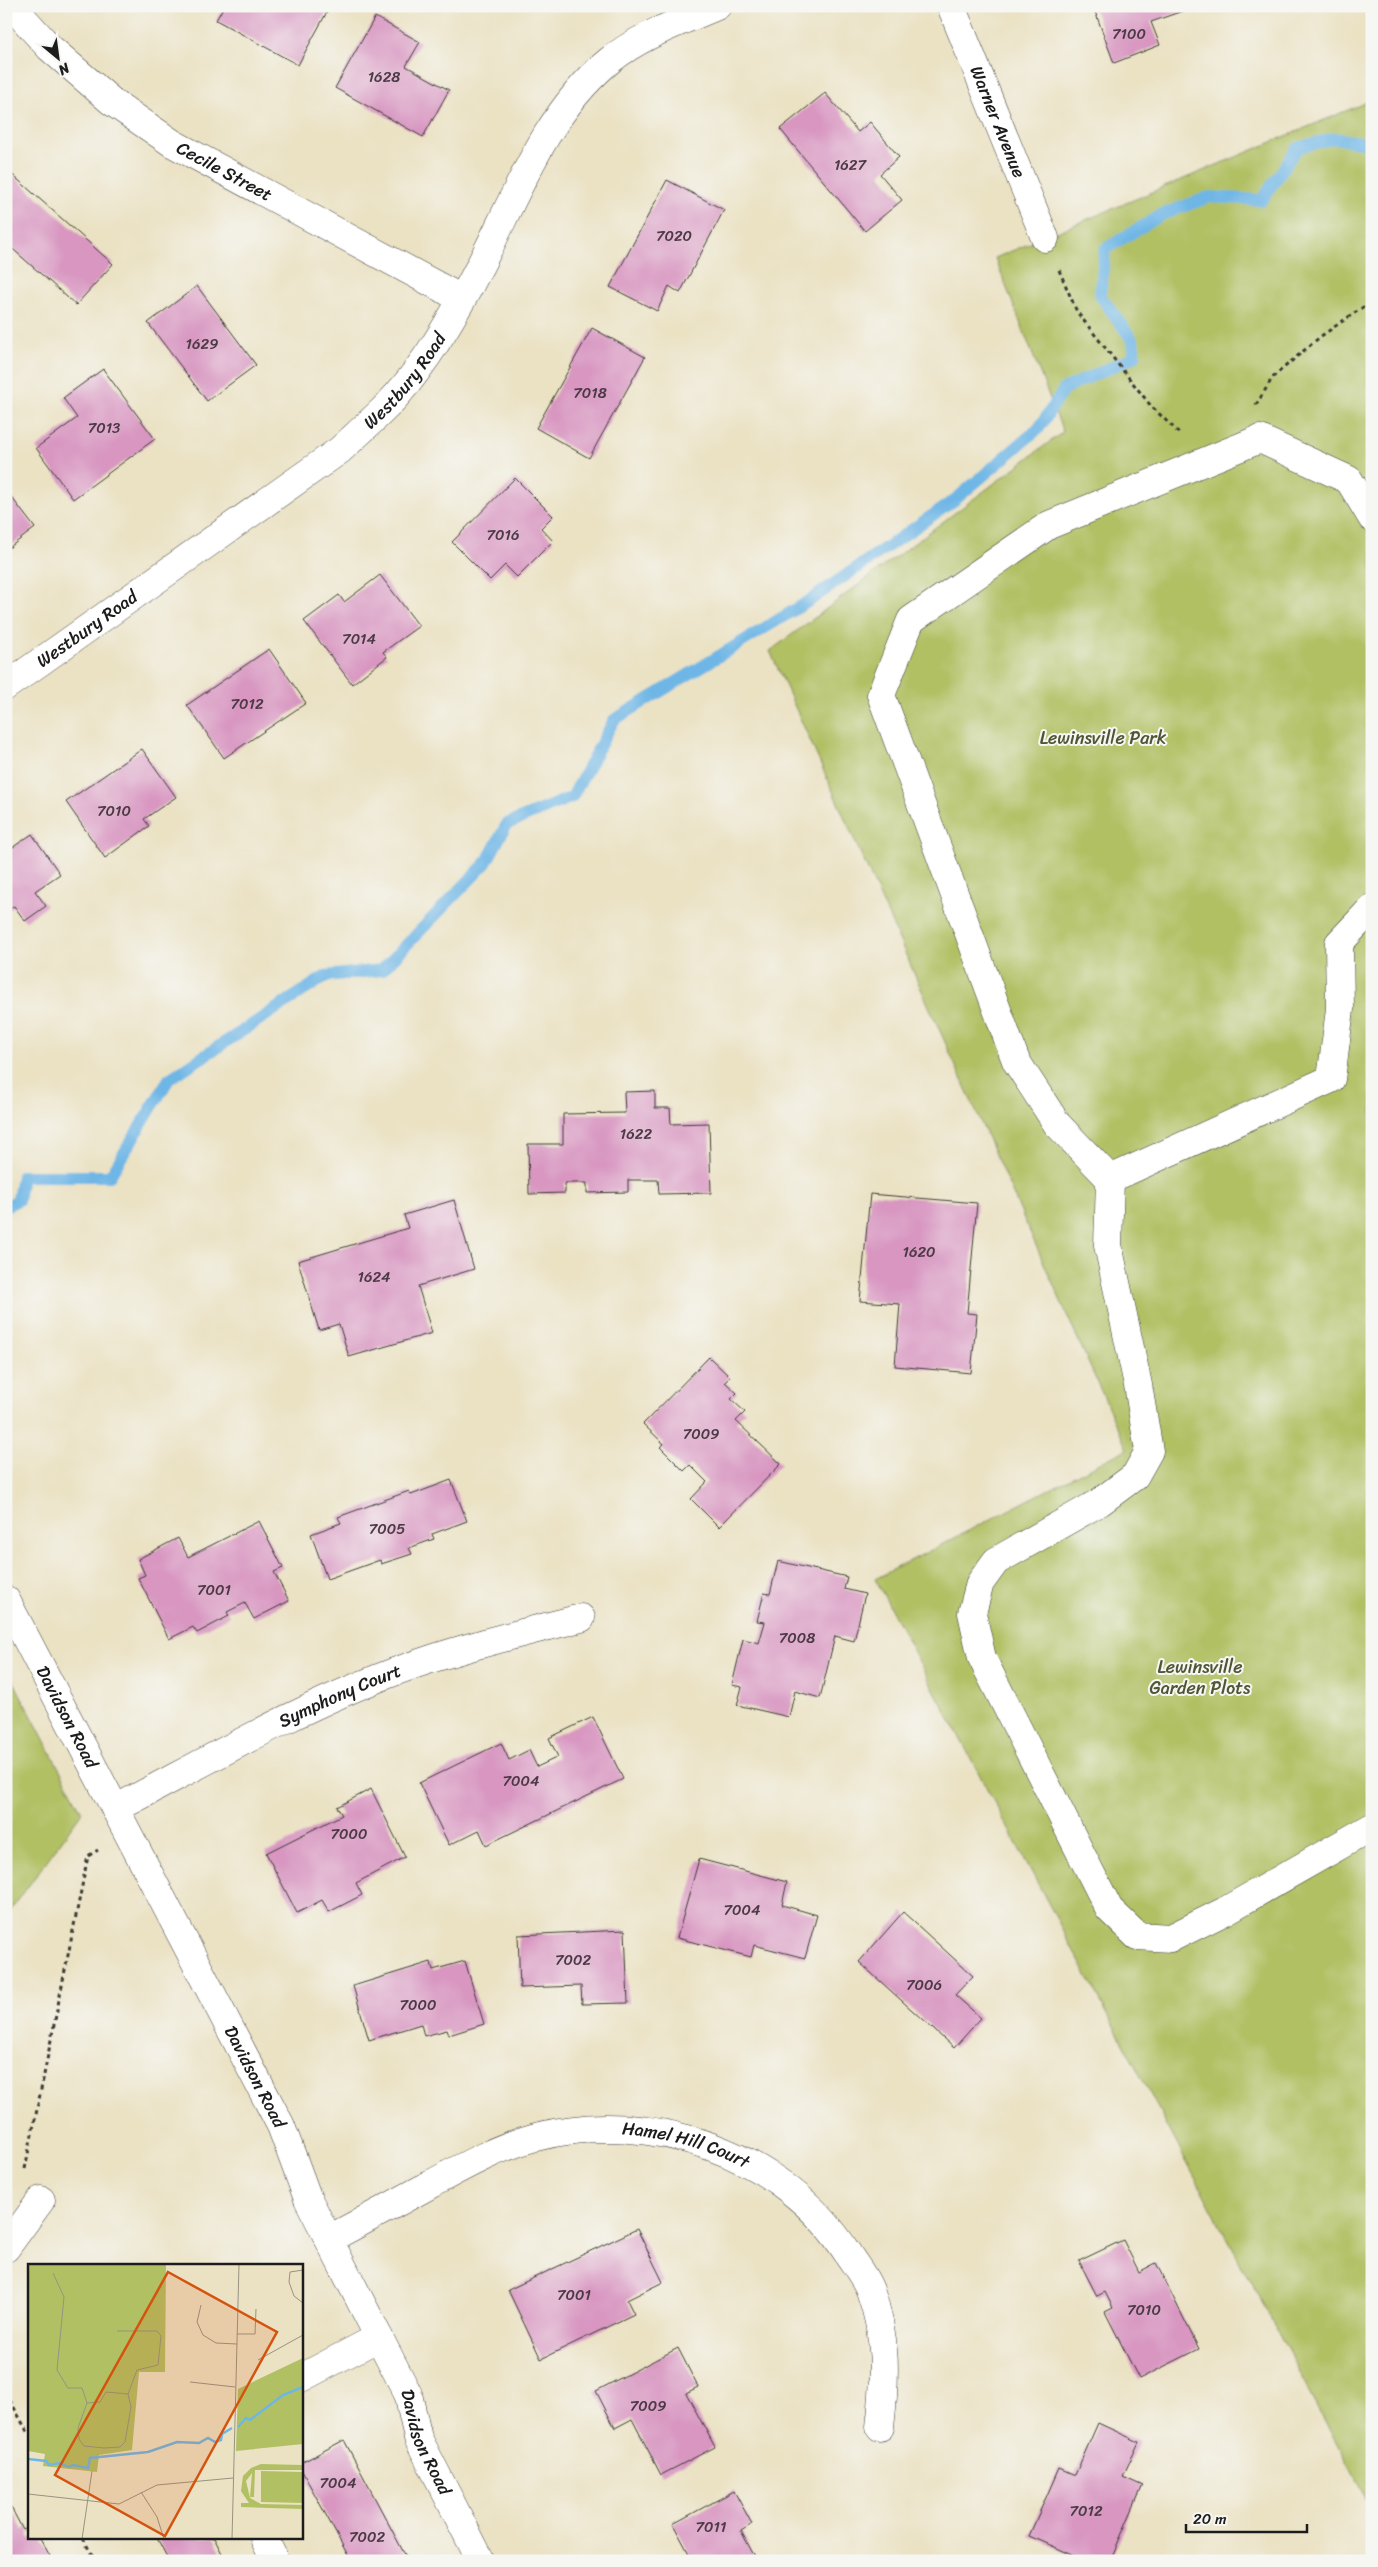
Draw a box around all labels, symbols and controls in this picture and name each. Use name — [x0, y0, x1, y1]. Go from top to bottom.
house number: 7100 — [1112, 21, 1146, 47]
north arrow — [32, 32, 82, 82]
text: N — [53, 55, 75, 82]
street label: Warner Avenue — [961, 61, 1035, 183]
house number: 1628 — [368, 64, 400, 90]
street label: Cecile Street — [170, 132, 278, 210]
house number: 1627 — [834, 152, 868, 178]
house number: 7020 — [656, 223, 692, 249]
street label: Westbury Road — [355, 325, 456, 437]
house number: 1629 — [186, 331, 218, 357]
house number: 7018 — [573, 380, 607, 406]
house number: 7013 — [88, 415, 120, 441]
house number: 7016 — [486, 522, 520, 548]
street label: Westbury Road — [29, 581, 146, 676]
house number: 7014 — [342, 626, 376, 652]
house number: 7012 — [230, 691, 264, 717]
park label: Lewinsville Park — [1040, 722, 1167, 754]
house number: 7010 — [97, 798, 131, 824]
house number: 1622 — [620, 1121, 652, 1147]
house number: 1620 — [902, 1239, 936, 1265]
house number: 1624 — [358, 1264, 391, 1290]
house number: 7009 — [683, 1421, 719, 1447]
house number: 7005 — [369, 1516, 405, 1542]
house number: 7001 — [197, 1577, 231, 1603]
house number: 7008 — [779, 1625, 815, 1651]
park label: Lewinsville Garden Plots — [1149, 1651, 1251, 1704]
street label: Symphony Court — [273, 1655, 406, 1737]
street label: Davidson Road — [27, 1660, 108, 1775]
house number: 7004 — [503, 1768, 539, 1794]
house number: 7000 — [330, 1821, 368, 1847]
house number: 7004 — [724, 1897, 760, 1923]
house number: 7002 — [555, 1947, 591, 1973]
house number: 7006 — [906, 1972, 942, 1998]
house number: 7000 — [399, 1992, 437, 2018]
street label: Davidson Road — [215, 2020, 296, 2135]
street label: Hamel Hill Court — [621, 2112, 756, 2178]
inset map — [28, 2264, 302, 2540]
house number: 7001 — [557, 2282, 591, 2308]
house number: 7010 — [1127, 2297, 1161, 2323]
street label: Davidson Road — [391, 2386, 461, 2502]
house number: 7009 — [630, 2393, 666, 2419]
house number: 7004 — [320, 2470, 356, 2496]
house number: 7012 — [1069, 2498, 1103, 2524]
scale bar — [1186, 2502, 1307, 2534]
text: 20 m — [1193, 2506, 1227, 2532]
house number: 7011 — [696, 2514, 726, 2540]
house number: 7002 — [349, 2524, 385, 2550]

